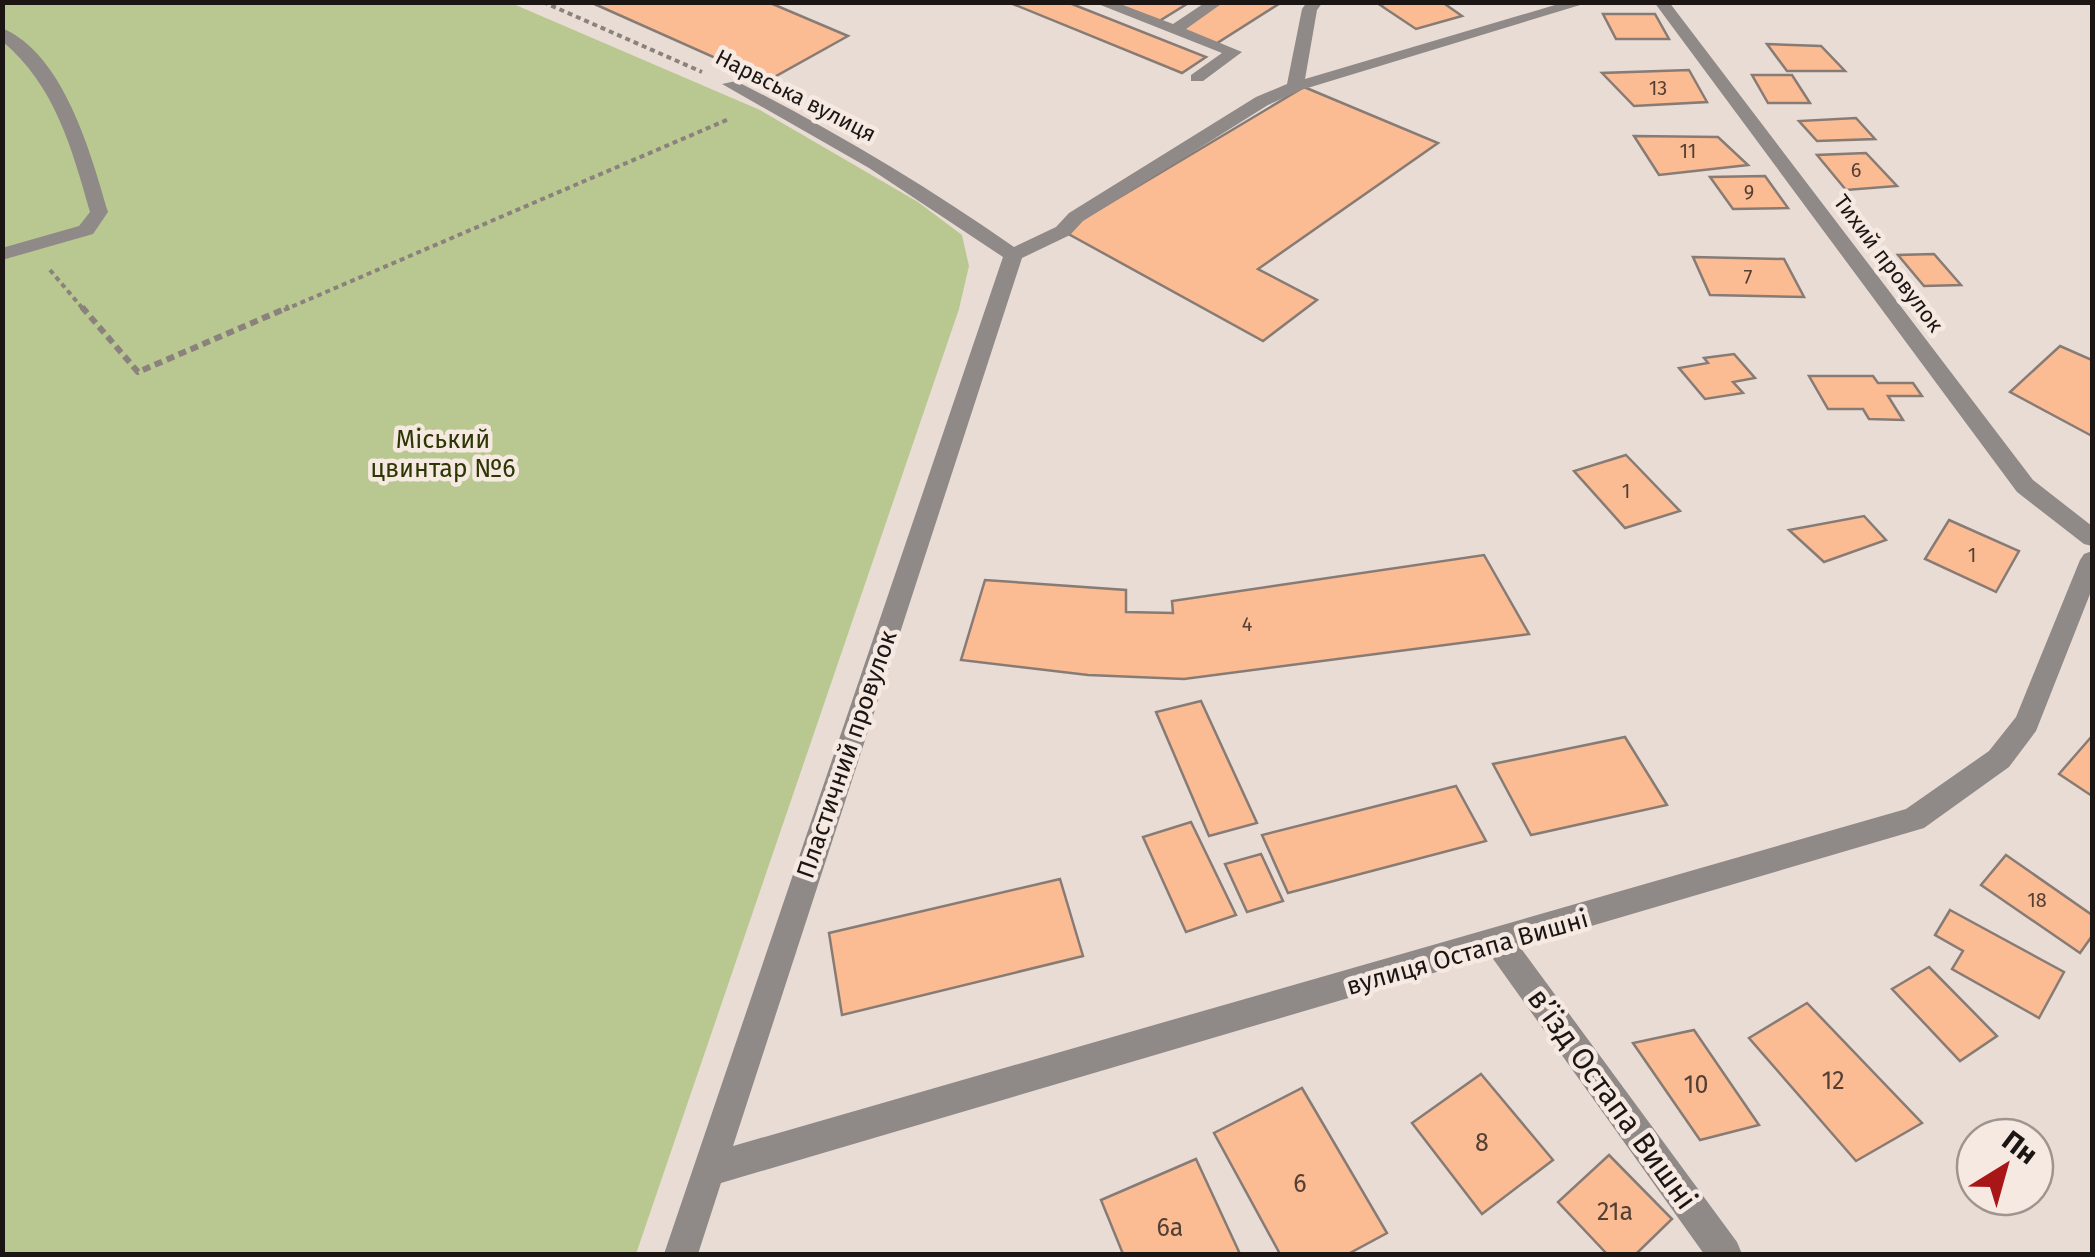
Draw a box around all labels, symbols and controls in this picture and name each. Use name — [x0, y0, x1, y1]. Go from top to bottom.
street label: Нарвська вулиця — [711, 43, 881, 148]
house number: 13 — [1649, 76, 1667, 100]
house number: 11 — [1679, 139, 1697, 163]
house number: 6 — [1851, 158, 1861, 182]
house number: 9 — [1744, 180, 1754, 204]
street label: Тихий провулок — [1828, 189, 1949, 338]
house number: 7 — [1744, 265, 1753, 289]
park label: Міський цвинтар №6 — [370, 425, 516, 484]
house number: 1 — [1622, 479, 1630, 503]
house number: 1 — [1968, 543, 1976, 567]
house number: 4 — [1242, 612, 1253, 636]
street label: Пластичний провулок — [790, 626, 904, 882]
house number: 18 — [2027, 888, 2047, 912]
street label: вулиця Остапа Вишні — [1343, 904, 1592, 1002]
street label: в’їзд Остапа Вишні — [1520, 981, 1704, 1217]
house number: 12 — [1821, 1066, 1845, 1096]
house number: 10 — [1684, 1070, 1708, 1100]
north arrow — [1955, 1117, 2055, 1217]
text: Пн — [1996, 1124, 2044, 1171]
house number: 8 — [1475, 1128, 1489, 1158]
house number: 6 — [1293, 1169, 1307, 1199]
house number: 21а — [1597, 1197, 1633, 1227]
house number: 6а — [1157, 1213, 1183, 1243]

